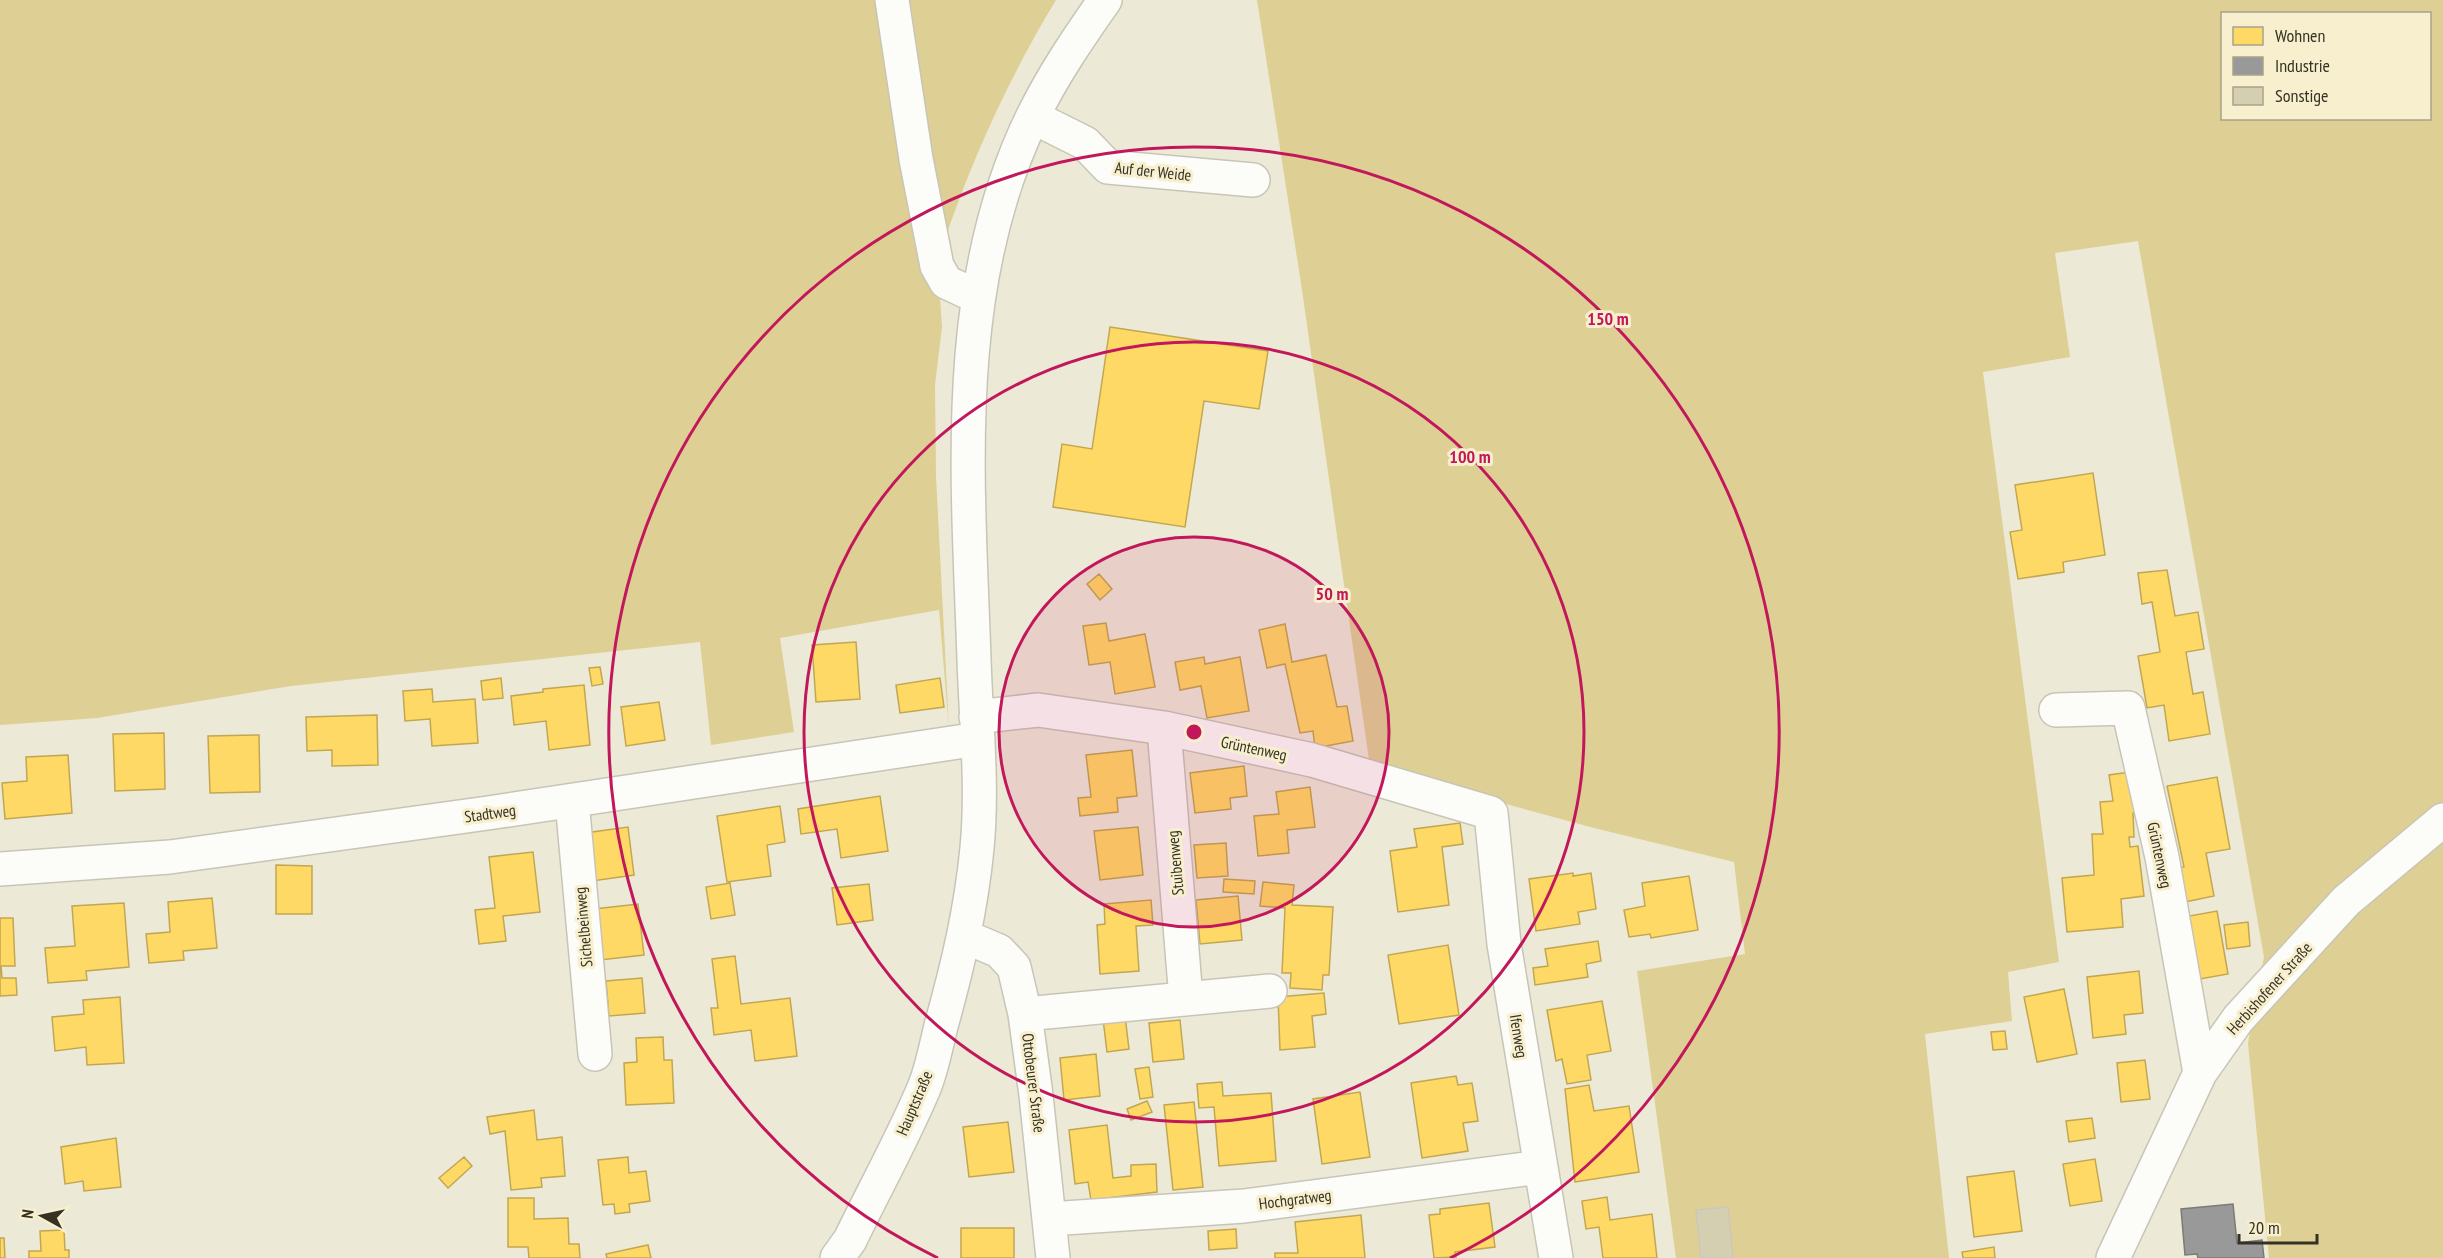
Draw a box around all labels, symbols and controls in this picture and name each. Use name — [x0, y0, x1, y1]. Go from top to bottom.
legend — [2221, 12, 2431, 120]
text: Wohnen — [2275, 24, 2325, 47]
text: Industrie — [2275, 54, 2330, 77]
text: Sonstige — [2275, 84, 2329, 107]
street label: Auf der Weide — [1114, 157, 1192, 185]
text: 150 m — [1587, 307, 1629, 330]
text: 100 m — [1449, 445, 1491, 468]
text: 50 m — [1316, 582, 1348, 605]
centre of rings — [1184, 722, 1204, 742]
street label: Grüntenweg — [1219, 731, 1289, 765]
street label: Stadtweg — [463, 800, 517, 826]
street label: Grüntenweg — [2143, 820, 2177, 890]
street label: Stuibenweg — [1162, 830, 1188, 896]
street label: Sichelbeinweg — [570, 886, 596, 968]
street label: Herbishofener Straße — [2222, 938, 2316, 1038]
street label: Ifenweg — [1506, 1013, 1532, 1059]
street label: Ottobeurer Straße — [1018, 1032, 1050, 1134]
street label: Hauptstraße — [891, 1068, 937, 1138]
street label: Hochgratweg — [1258, 1185, 1332, 1213]
north arrow — [12, 1186, 72, 1246]
scale bar — [2239, 1207, 2317, 1245]
text: N — [17, 1208, 38, 1220]
text: 20 m — [2248, 1216, 2280, 1239]

